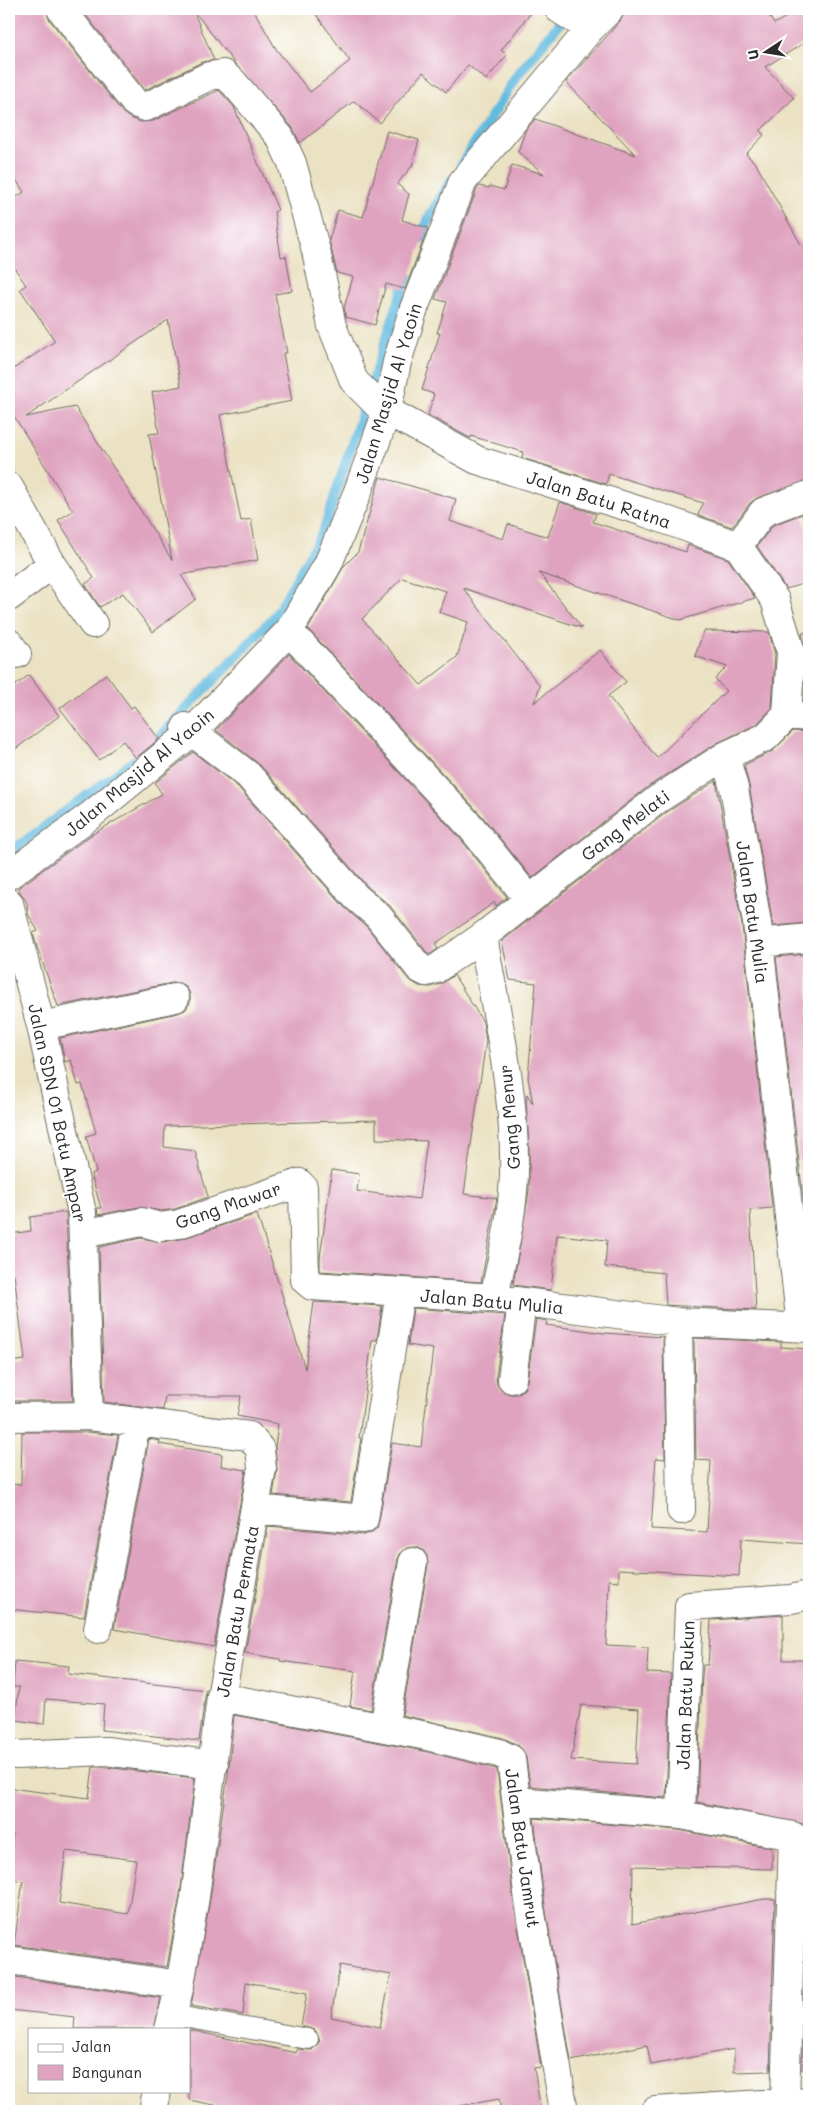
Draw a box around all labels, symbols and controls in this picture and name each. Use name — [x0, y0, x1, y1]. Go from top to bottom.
north arrow — [740, 28, 790, 78]
text: U — [742, 48, 763, 62]
street label: Jalan Masjid Al Yaoin — [349, 300, 427, 486]
street label: Jalan Batu Ratna — [524, 464, 674, 534]
street label: Jalan Masjid Al Yaoin — [59, 703, 219, 841]
street label: Gang Melati — [576, 784, 674, 866]
street label: Jalan Batu Mulia — [731, 839, 775, 985]
street label: Jalan SDN 01 Batu Ampar — [23, 1001, 93, 1225]
street label: Gang Menur — [492, 1064, 526, 1170]
street label: Gang Mawar — [172, 1176, 284, 1234]
street label: Jalan Batu Mulia — [419, 1283, 565, 1319]
street label: Jalan Batu Permata — [210, 1523, 264, 1699]
street label: Jalan Batu Rukun — [670, 1620, 700, 1770]
street label: Jalan Batu Jamrut — [500, 1767, 546, 1929]
legend — [28, 2028, 190, 2092]
text: Jalan — [72, 2036, 111, 2056]
text: Bangunan — [72, 2062, 142, 2082]

